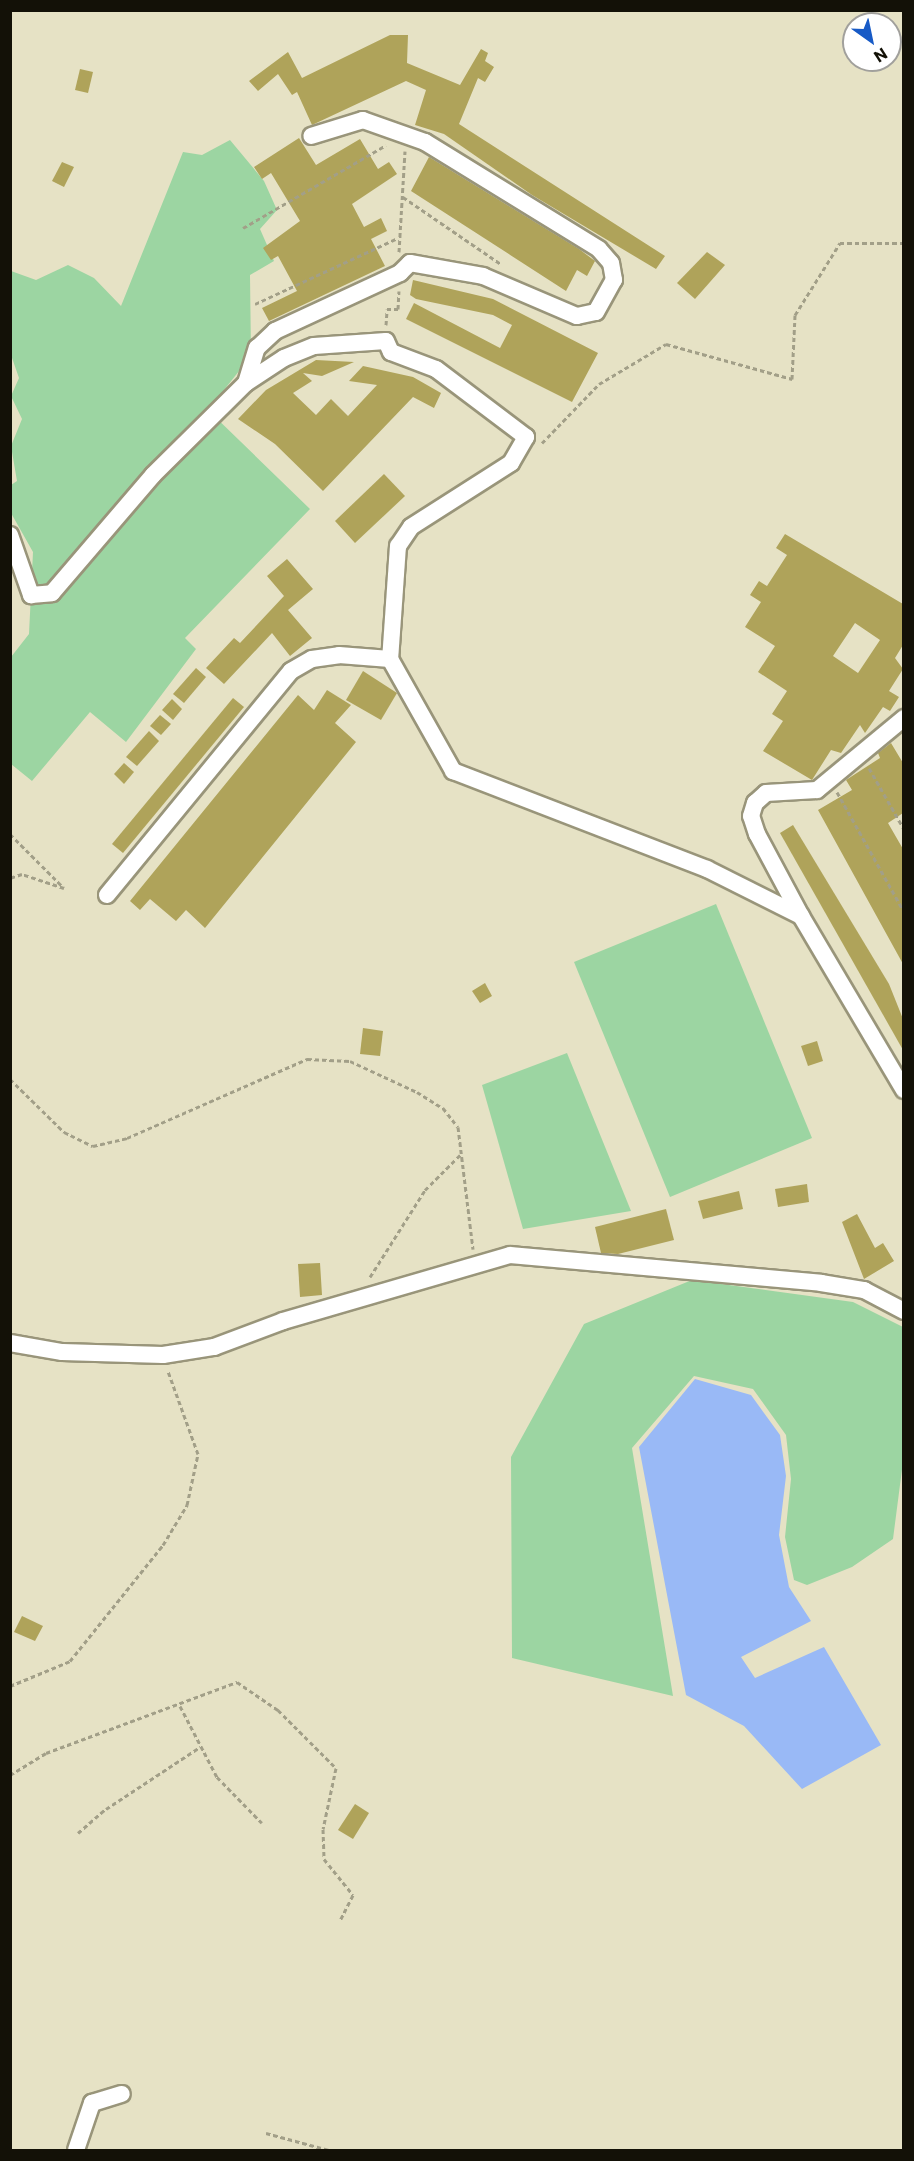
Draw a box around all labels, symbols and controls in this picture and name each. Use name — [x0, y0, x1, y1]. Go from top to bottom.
north arrow — [842, 12, 902, 72]
text: N — [871, 45, 891, 67]

